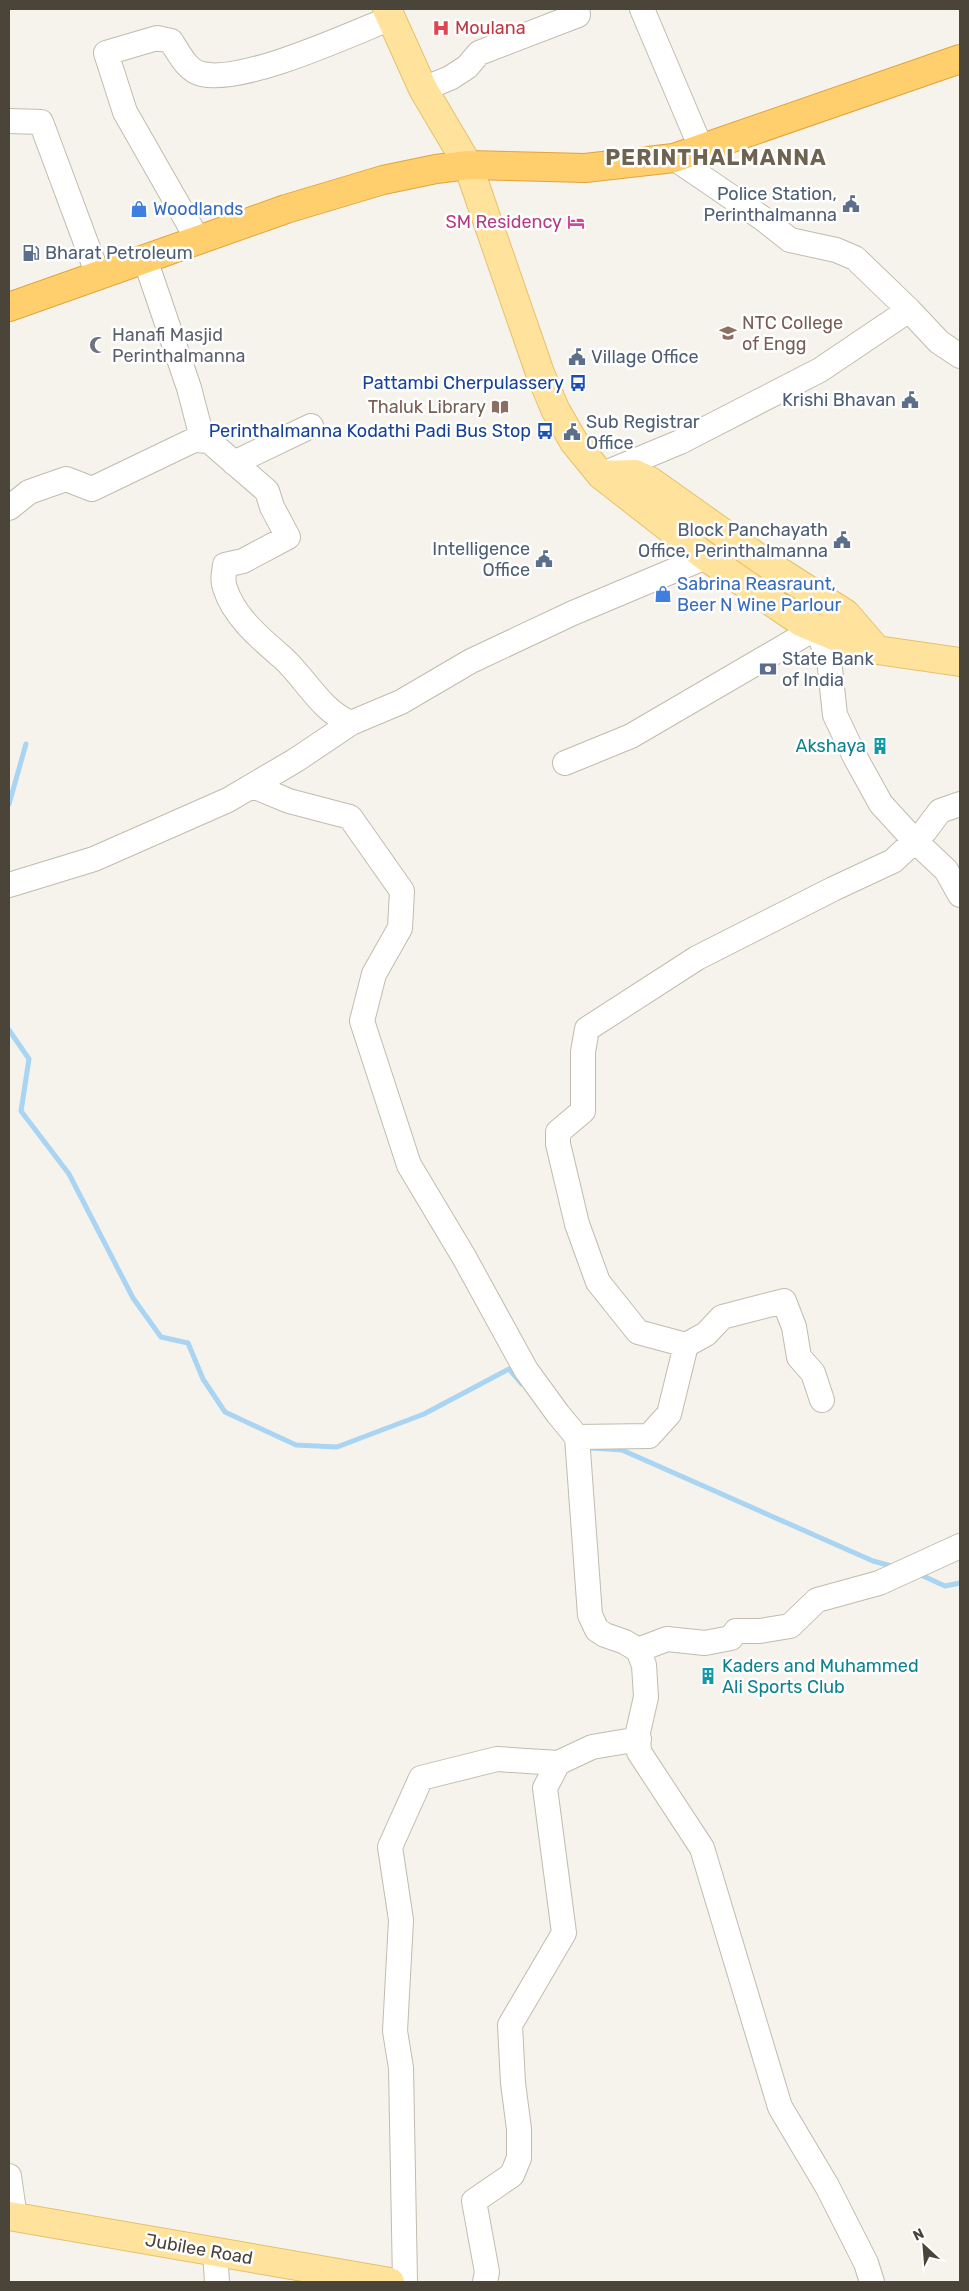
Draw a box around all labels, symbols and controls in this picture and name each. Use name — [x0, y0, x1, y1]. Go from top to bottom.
place label: Moulana — [455, 17, 526, 39]
hospital icon: Moulana — [431, 18, 451, 38]
district label: PERINTHALMANNA — [605, 144, 827, 171]
place label: Police Station, Perinthalmanna — [704, 183, 837, 226]
public building icon: Police Station, Perinthalmanna — [841, 194, 861, 214]
place label: Woodlands — [153, 198, 244, 220]
shop icon: Woodlands — [129, 199, 149, 219]
place label: SM Residency — [446, 211, 562, 233]
hotel icon: SM Residency — [566, 212, 586, 232]
place label: Bharat Petroleum — [45, 242, 193, 264]
fuel station icon: Bharat Petroleum — [21, 243, 41, 263]
place label: NTC College of Engg — [742, 312, 843, 355]
school or university icon: NTC College of Engg — [718, 323, 738, 343]
place label: Hanafi Masjid Perinthalmanna — [112, 324, 246, 367]
mosque icon: Hanafi Masjid Perinthalmanna — [88, 335, 108, 355]
place label: Village Office — [591, 346, 699, 368]
public building icon: Village Office — [567, 347, 587, 367]
place label: Pattambi Cherpulassery — [362, 372, 564, 394]
bus stop icon: Pattambi Cherpulassery — [568, 373, 588, 393]
place label: Krishi Bhavan — [782, 389, 896, 411]
public building icon: Krishi Bhavan — [900, 390, 920, 410]
place label: Thaluk Library — [368, 396, 486, 418]
library icon: Thaluk Library — [490, 397, 510, 417]
place label: Sub Registrar Office — [586, 411, 700, 454]
place label: Perinthalmanna Kodathi Padi Bus Stop — [209, 420, 531, 442]
bus stop icon: Perinthalmanna Kodathi Padi Bus Stop — [535, 421, 555, 441]
public building icon: Sub Registrar Office — [562, 422, 582, 442]
place label: Block Panchayath Office, Perinthalmanna — [638, 519, 828, 562]
public building icon: Block Panchayath Office, Perinthalmanna — [832, 530, 852, 550]
place label: Intelligence Office — [432, 538, 530, 581]
public building icon: Intelligence Office — [534, 549, 554, 569]
place label: Sabrina Reasraunt, Beer N Wine Parlour — [677, 573, 842, 616]
shop icon: Sabrina Reasraunt, Beer N Wine Parlour — [653, 584, 673, 604]
place label: State Bank of India — [782, 648, 874, 691]
bank icon: State Bank of India — [758, 659, 778, 679]
place label: Akshaya — [795, 735, 866, 757]
building icon: Akshaya — [870, 736, 890, 756]
place label: Kaders and Muhammed Ali Sports Club — [722, 1655, 919, 1698]
building icon: Kaders and Muhammed Ali Sports Club — [698, 1666, 718, 1686]
north arrow — [899, 2221, 949, 2271]
text: N — [910, 2225, 927, 2245]
street label: Jubilee Road — [143, 2229, 255, 2269]

